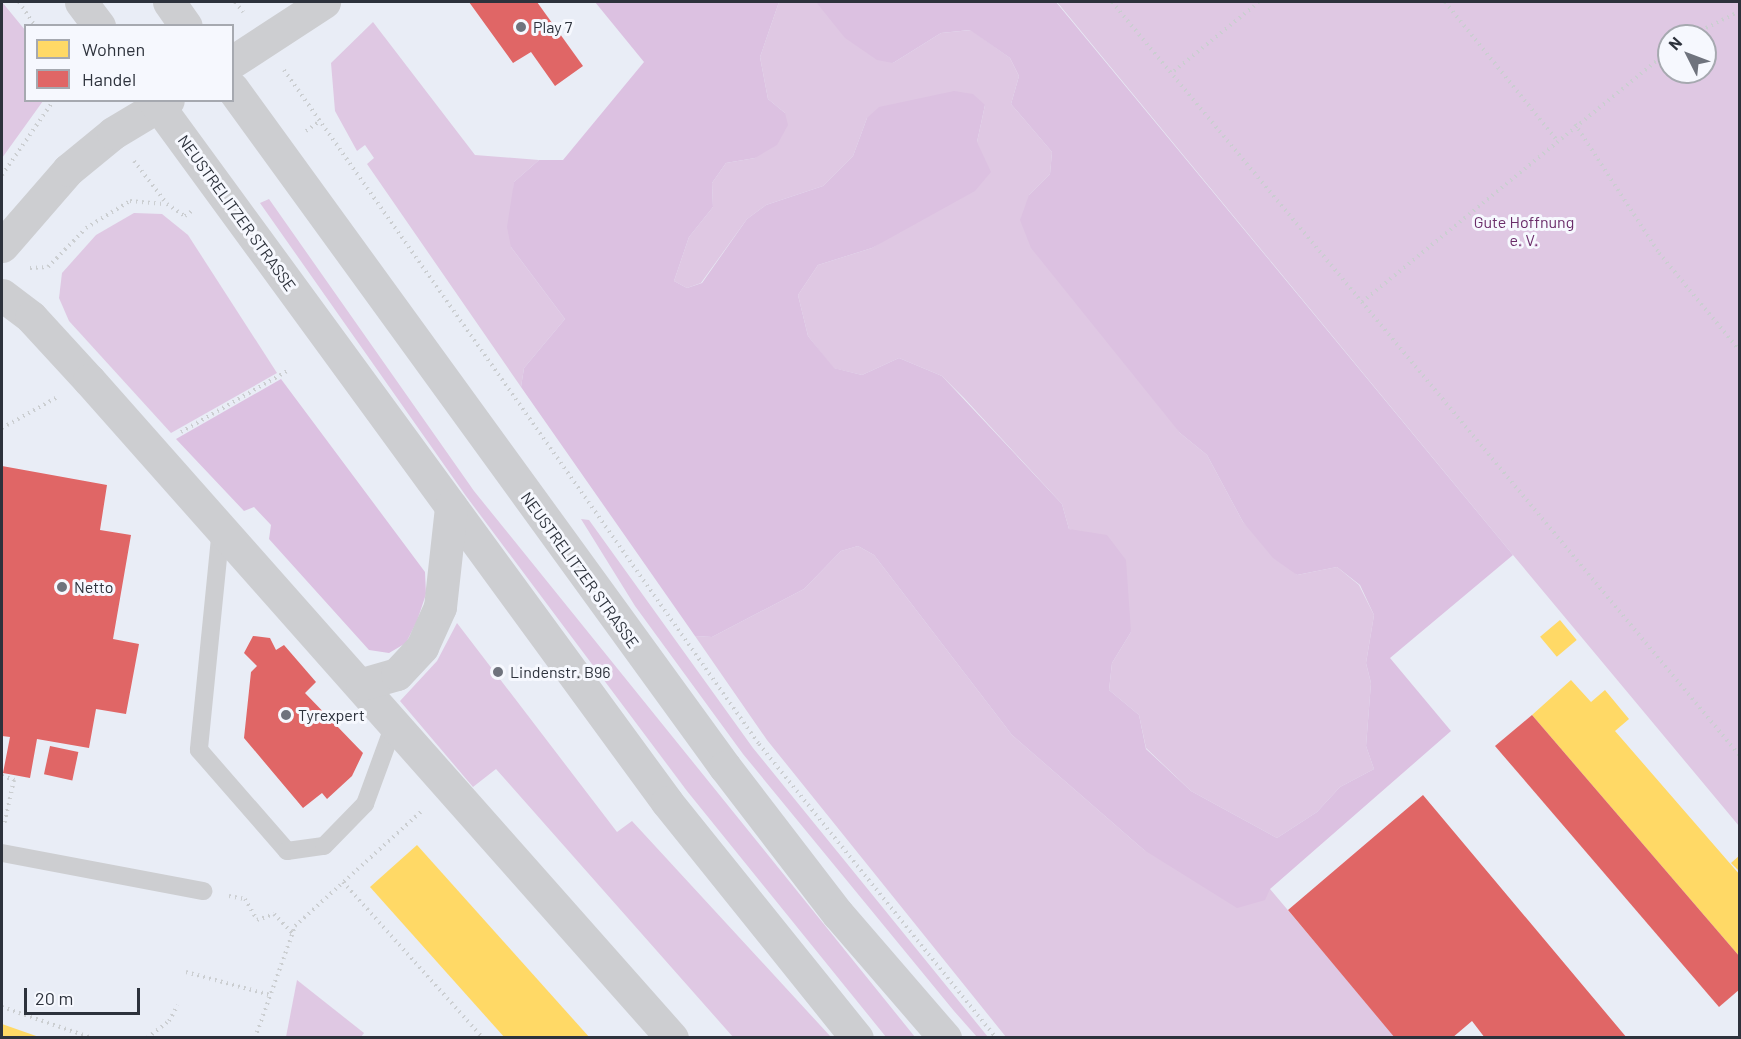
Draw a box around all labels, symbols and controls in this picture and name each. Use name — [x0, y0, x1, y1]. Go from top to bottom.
place label: Play 7 — [533, 17, 572, 37]
marker: Play 7 — [514, 20, 528, 34]
legend — [24, 24, 234, 102]
north arrow — [1657, 24, 1717, 84]
text: N — [1664, 33, 1685, 53]
text: Wohnen — [82, 38, 145, 60]
text: Handel — [82, 68, 136, 90]
street label: NEUSTRELITZER STRASSE — [174, 131, 300, 295]
park label: Gute Hoffnung e. V. — [1474, 212, 1574, 250]
street label: NEUSTRELITZER STRASSE — [517, 488, 643, 652]
place label: Netto — [74, 577, 113, 597]
marker: Netto — [55, 580, 69, 594]
place label: Lindenstr. B96 — [510, 662, 611, 682]
marker: Lindenstr. B96 — [491, 665, 505, 679]
place label: Tyrexpert — [298, 705, 365, 725]
marker: Tyrexpert — [279, 708, 293, 722]
scale bar — [27, 976, 142, 1014]
text: 20 m — [35, 987, 73, 1009]

